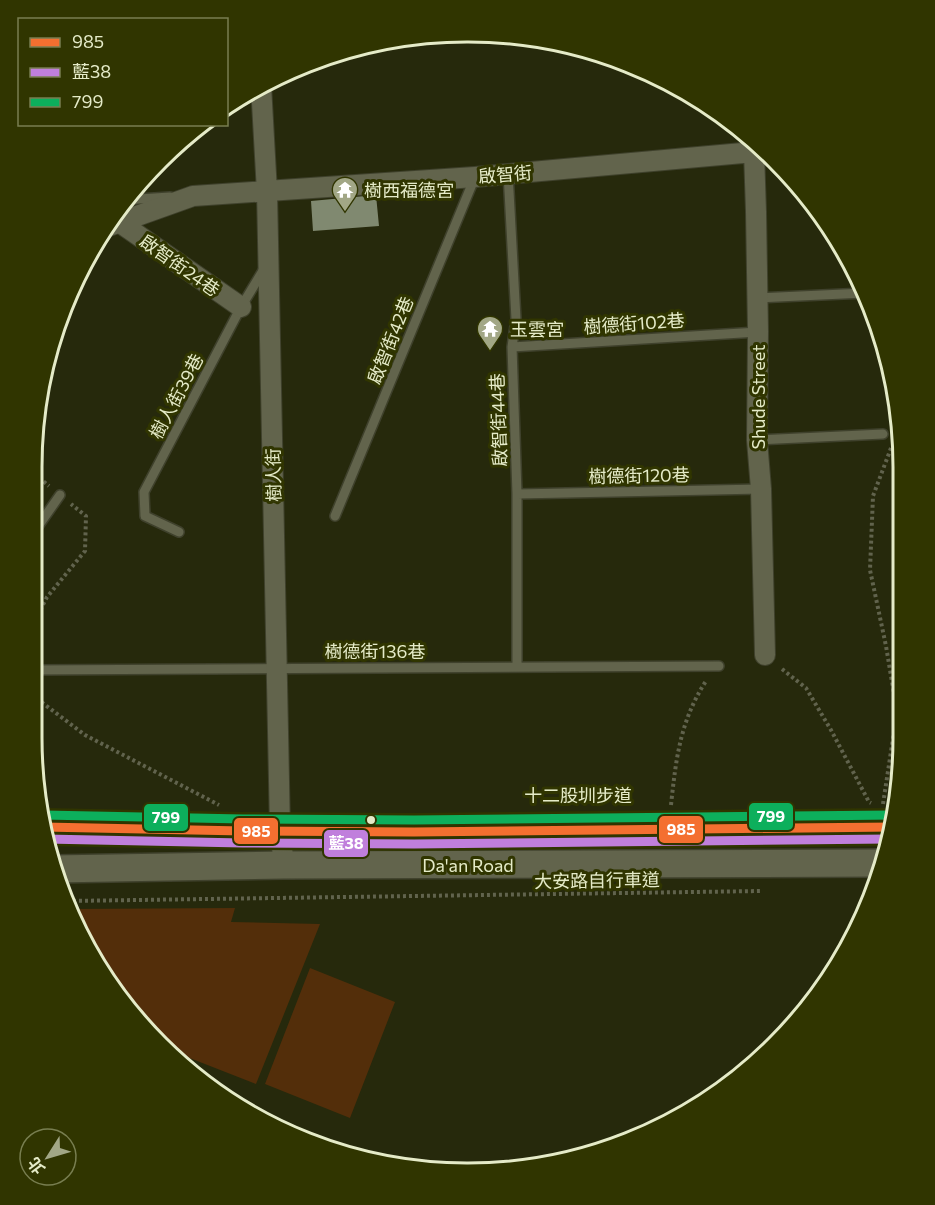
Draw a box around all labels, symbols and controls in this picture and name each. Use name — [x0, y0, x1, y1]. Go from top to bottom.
legend — [18, 18, 228, 126]
text: 985 — [72, 30, 104, 52]
text: 藍38 — [72, 60, 111, 82]
text: 799 — [72, 90, 103, 112]
street label: 啟智街 — [477, 161, 533, 187]
temple icon: 樹西福德宮 — [330, 175, 360, 213]
place label: 樹西福德宮 — [364, 179, 454, 201]
street label: 啟智街24巷 — [136, 229, 224, 301]
street label: 啟智街42巷 — [362, 293, 418, 387]
street label: 樹德街102巷 — [583, 308, 685, 338]
temple icon: 玉雲宮 — [475, 314, 505, 352]
place label: 玉雲宮 — [510, 318, 564, 340]
street label: Shude Street — [747, 344, 769, 450]
street label: 樹人街39巷 — [144, 350, 208, 442]
street label: 啟智街44巷 — [485, 373, 511, 467]
street label: 樹人街 — [262, 448, 284, 502]
street label: 樹德街120巷 — [588, 463, 690, 487]
street label: 樹德街136巷 — [325, 640, 425, 662]
street label: 十二股圳步道 — [524, 784, 632, 806]
line badge: 799 — [748, 802, 794, 831]
line badge: 799 — [143, 803, 189, 832]
text: 799 — [757, 806, 785, 825]
text: 799 — [152, 807, 180, 826]
unlabelled marker — [365, 814, 377, 826]
line badge: 985 — [658, 815, 704, 844]
line badge: 985 — [233, 817, 279, 845]
text: 985 — [666, 819, 696, 838]
text: 985 — [241, 821, 271, 840]
line badge: 藍38 — [323, 829, 369, 858]
text: 藍38 — [328, 833, 364, 852]
street label: Da'an Road — [422, 854, 514, 876]
street label: 大安路自行車道 — [534, 868, 660, 892]
north arrow — [18, 1127, 78, 1187]
text: 北 — [23, 1154, 48, 1178]

